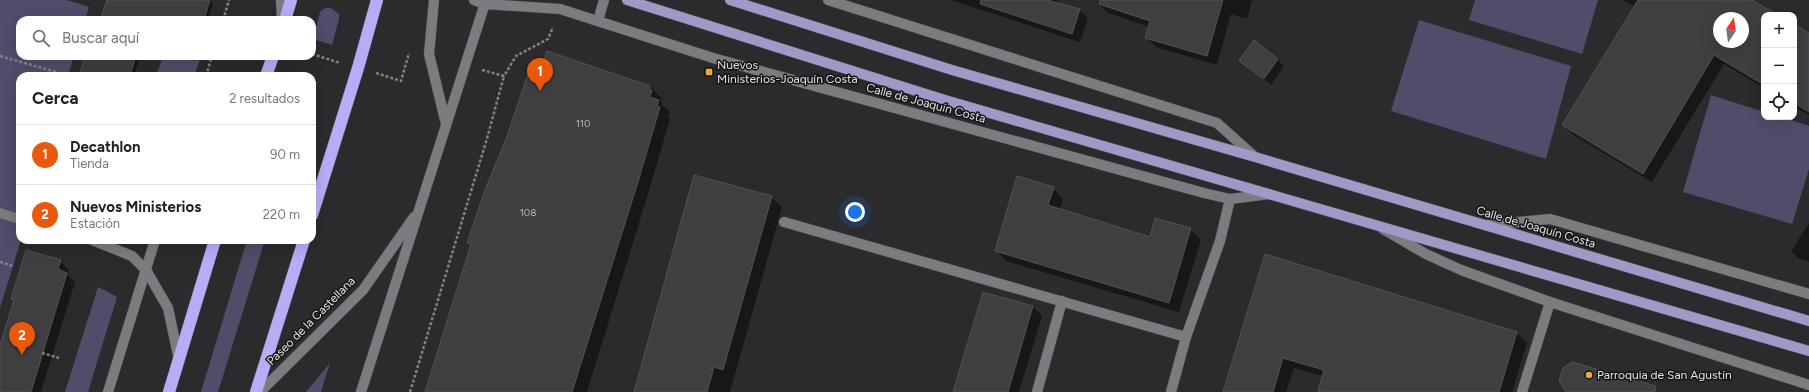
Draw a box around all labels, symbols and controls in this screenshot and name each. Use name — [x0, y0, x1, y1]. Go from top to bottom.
north arrow — [1713, 12, 1749, 48]
map controls — [1761, 12, 1797, 120]
button: + — [1761, 12, 1797, 48]
search box — [16, 16, 316, 60]
icon: search — [30, 27, 52, 49]
text: Buscar aquí — [62, 29, 139, 47]
button: − — [1761, 48, 1797, 84]
pin: 1 — [527, 58, 553, 91]
place label: Nuevos Ministerios-Joaquín Costa — [717, 58, 858, 86]
marker: Nuevos Ministerios-Joaquín Costa — [704, 67, 714, 77]
street label: Calle de Joaquín Costa — [865, 80, 987, 126]
button: locate — [1761, 84, 1797, 120]
text: Cerca — [32, 88, 79, 108]
text: 2 resultados — [229, 91, 300, 106]
house number: 110 — [576, 117, 590, 130]
text: Decathlon — [70, 138, 141, 156]
text: 1 — [42, 147, 48, 162]
text: 90 m — [270, 147, 300, 162]
text: Tienda — [70, 156, 109, 171]
text: Nuevos Ministerios — [70, 198, 201, 216]
your location — [845, 202, 865, 222]
street label: Calle de Joaquín Costa — [1475, 203, 1597, 251]
house number: 108 — [520, 206, 536, 219]
text: 2 — [41, 207, 49, 222]
text: 220 m — [263, 207, 300, 222]
text: Estación — [70, 216, 120, 231]
street label: Paseo de la Castellana — [264, 274, 358, 368]
pin: 2 — [9, 322, 35, 355]
place label: Parroquia de San Agustín — [1597, 368, 1732, 382]
marker: Parroquia de San Agustín — [1584, 370, 1594, 380]

